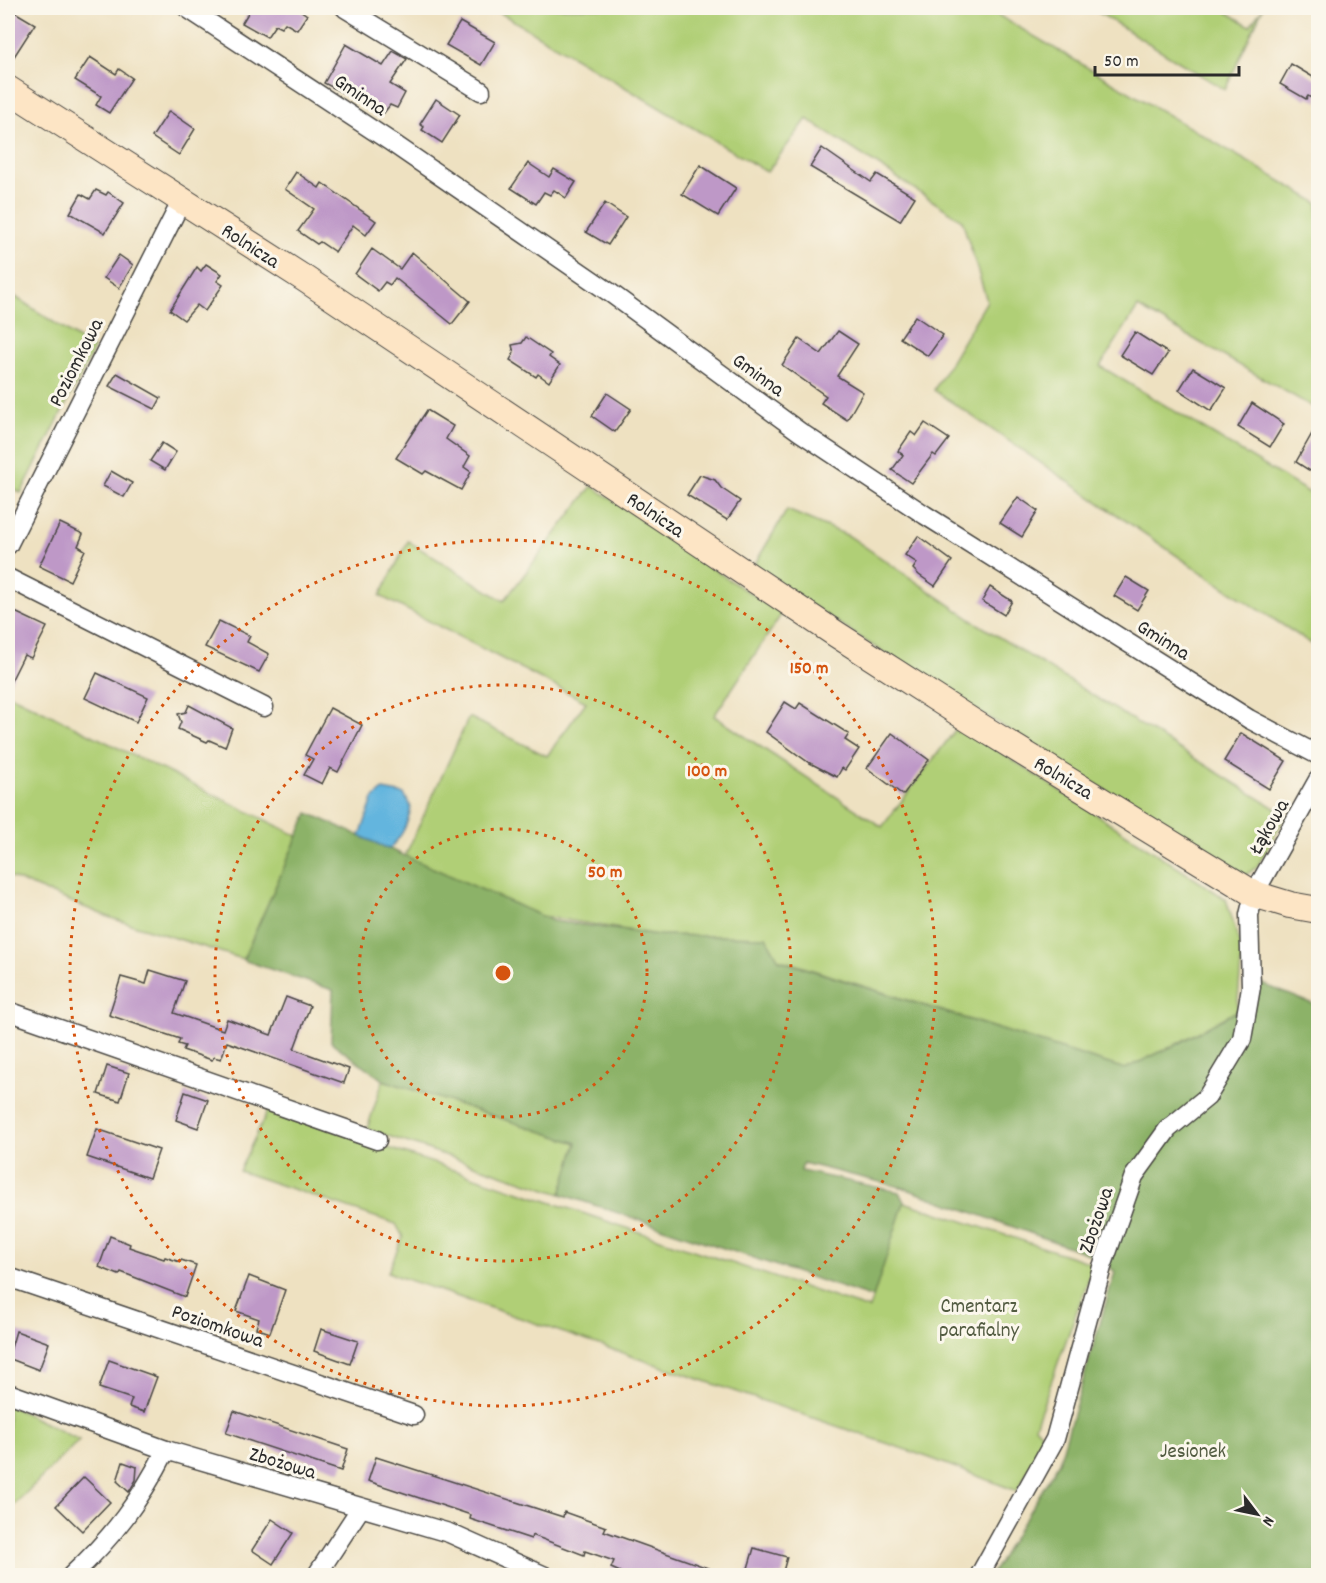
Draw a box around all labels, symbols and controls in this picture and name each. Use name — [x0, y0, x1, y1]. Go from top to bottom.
scale bar — [1095, 39, 1239, 77]
text: 50 m — [1104, 50, 1139, 75]
street label: Gminna — [327, 68, 393, 126]
street label: Rolnicza — [214, 217, 285, 278]
street label: Poziomkowa — [43, 313, 113, 413]
street label: Gminna — [725, 347, 790, 406]
street label: Rolnicza — [619, 486, 690, 548]
street label: Gminna — [1130, 613, 1196, 670]
text: 150 m — [790, 657, 828, 682]
street label: Rolnicza — [1027, 750, 1099, 810]
text: 100 m — [687, 760, 727, 785]
street label: Łąkowa — [1242, 793, 1299, 862]
text: 50 m — [588, 861, 622, 886]
centre of rings — [493, 963, 513, 983]
street label: Zbożowa — [1073, 1183, 1124, 1258]
park label: Cmentarz parafialny — [939, 1293, 1019, 1347]
street label: Poziomkowa — [167, 1298, 268, 1358]
park label: Jesionek — [1160, 1438, 1226, 1468]
street label: Zbożowa — [245, 1441, 320, 1490]
north arrow — [1227, 1484, 1287, 1544]
text: N — [1256, 1511, 1279, 1530]

